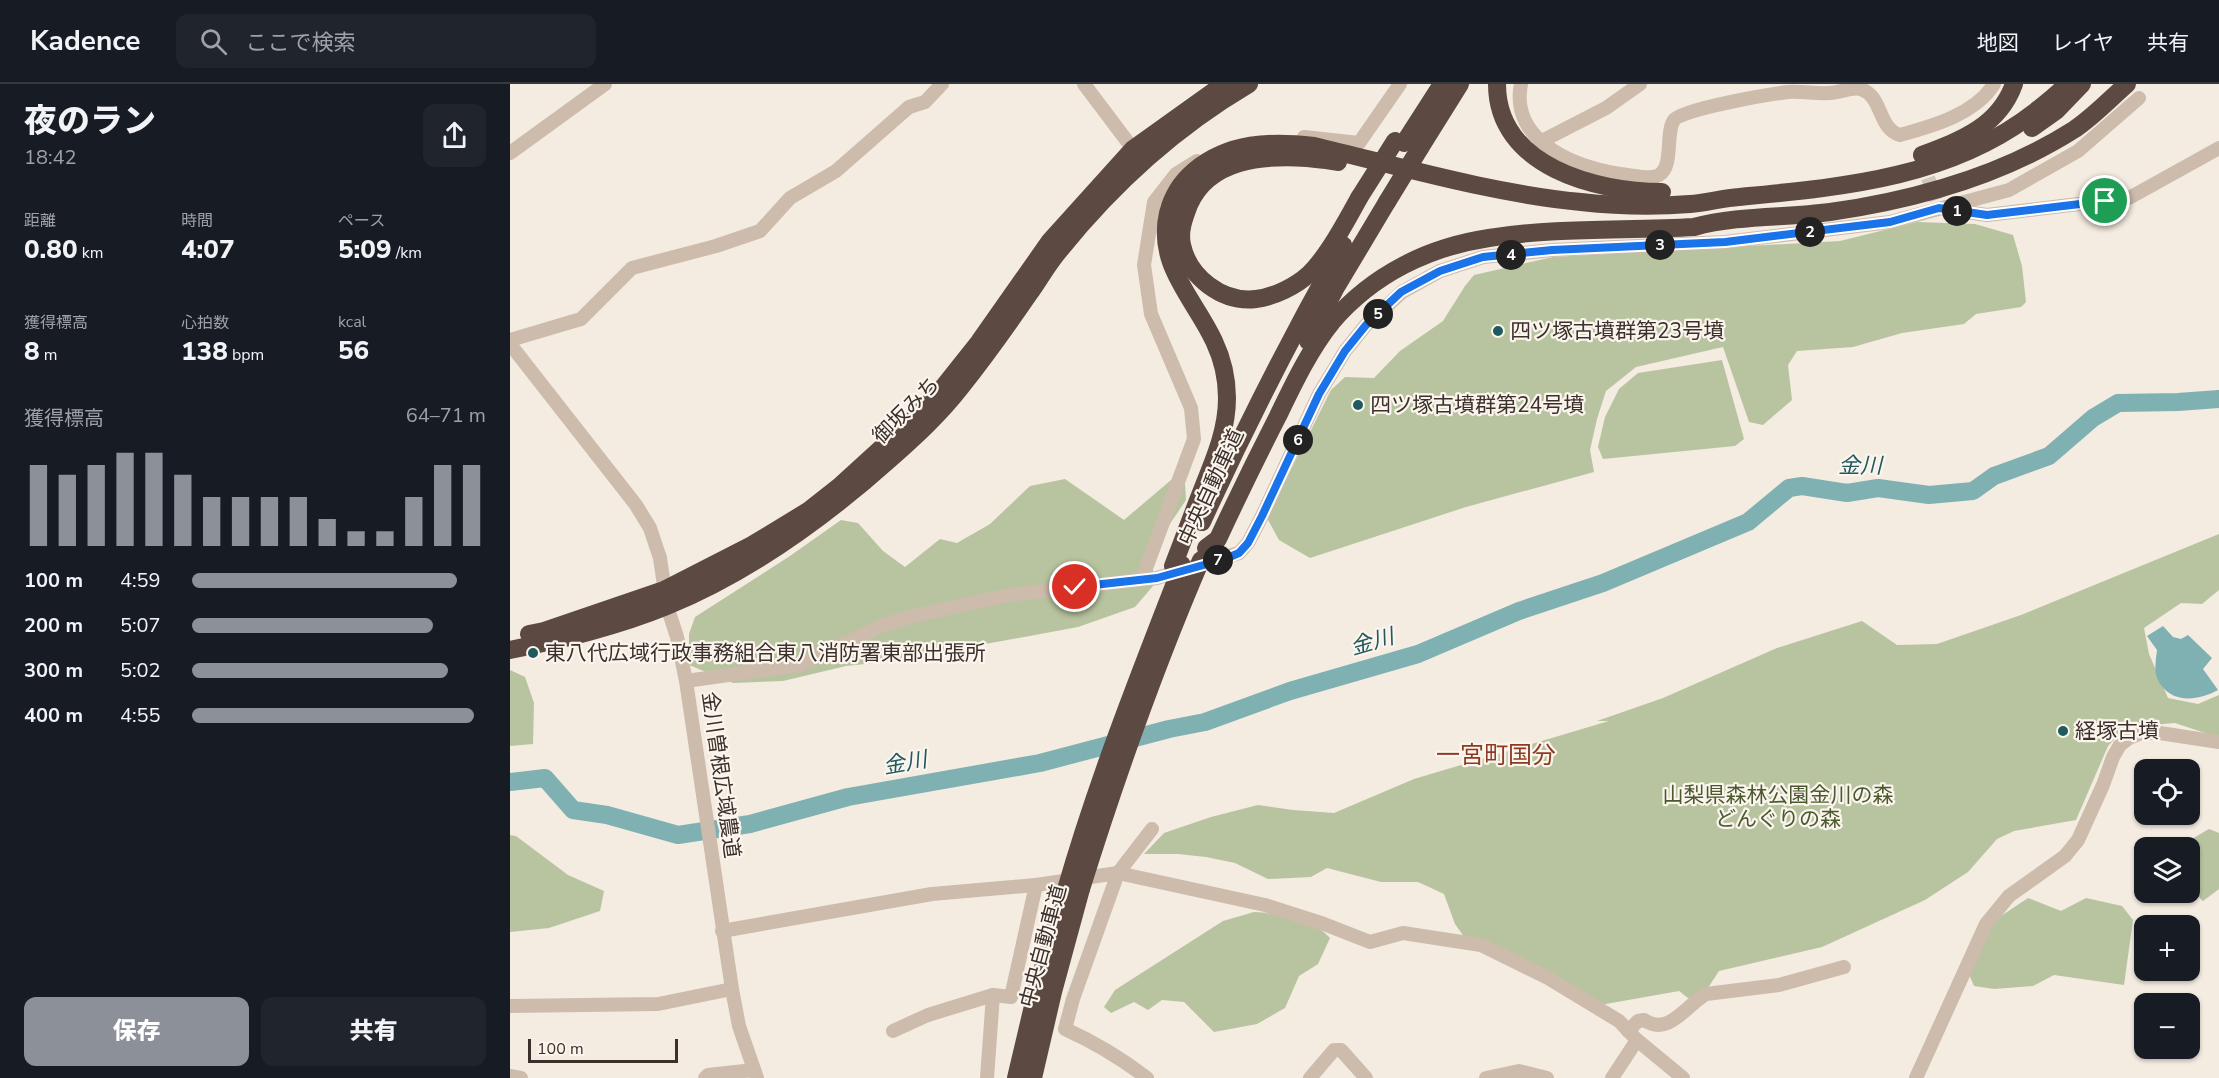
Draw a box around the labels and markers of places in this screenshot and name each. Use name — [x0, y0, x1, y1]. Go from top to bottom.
pin — [2079, 175, 2130, 226]
pin: 1 — [1942, 196, 1972, 226]
pin: 2 — [1795, 217, 1825, 247]
pin: 3 — [1645, 230, 1675, 260]
pin: 4 — [1496, 240, 1526, 270]
pin: 5 — [1363, 299, 1393, 329]
place label: 四ツ塚古墳群第23号墳 — [1510, 317, 1724, 345]
marker: 四ツ塚古墳群第23号墳 — [1491, 324, 1505, 338]
place label: 四ツ塚古墳群第24号墳 — [1370, 391, 1584, 419]
marker: 四ツ塚古墳群第24号墳 — [1351, 398, 1365, 412]
pin: 6 — [1283, 425, 1313, 455]
pin: 7 — [1203, 545, 1233, 575]
pin — [1049, 561, 1100, 612]
place label: 東八代広域行政事務組合東八消防署東部出張所 — [545, 639, 986, 667]
marker: 東八代広域行政事務組合東八消防署東部出張所 — [526, 646, 540, 660]
place label: 経塚古墳 — [2075, 717, 2159, 745]
marker: 経塚古墳 — [2056, 724, 2070, 738]

